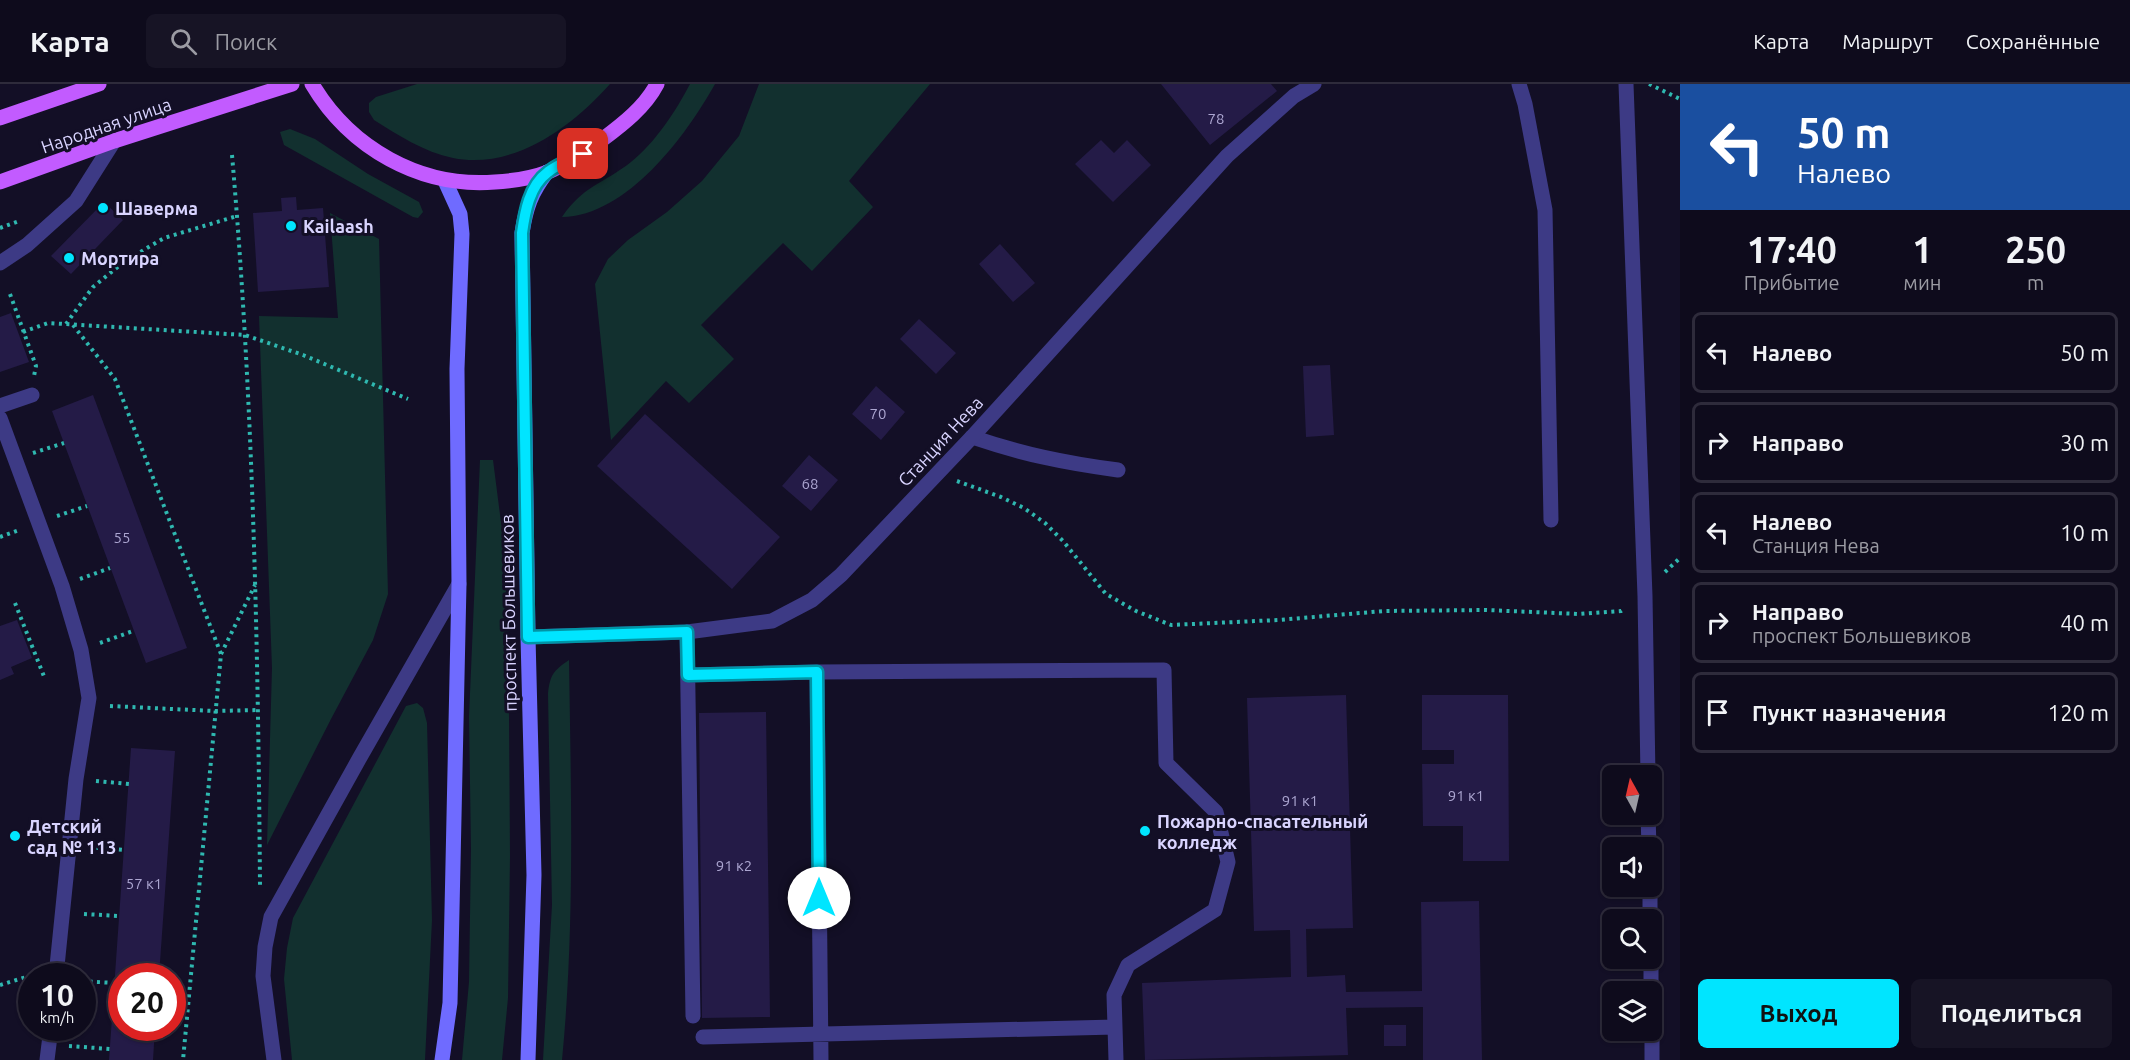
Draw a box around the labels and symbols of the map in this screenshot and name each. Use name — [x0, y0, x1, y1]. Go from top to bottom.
street label: Народная улица — [38, 93, 174, 157]
house number: 78 — [1208, 110, 1224, 127]
pin — [557, 128, 608, 179]
place label: Шаверма — [115, 198, 198, 218]
marker: Шаверма — [96, 201, 110, 215]
place label: Kailaash — [303, 216, 374, 236]
marker: Kailaash — [284, 219, 298, 233]
place label: Мортира — [81, 248, 159, 268]
marker: Мортира — [62, 251, 76, 265]
street label: Станция Нева — [893, 392, 987, 490]
house number: 70 — [870, 405, 886, 422]
house number: 68 — [802, 475, 818, 492]
street label: проспект Большевиков — [496, 514, 520, 712]
house number: 55 — [114, 529, 130, 546]
north arrow — [1602, 765, 1662, 825]
house number: 91 к1 — [1448, 787, 1484, 804]
house number: 91 к1 — [1282, 792, 1318, 809]
place label: Пожарно-спасательный колледж — [1157, 811, 1368, 852]
place label: Детский сад № 113 — [27, 816, 116, 857]
marker: Пожарно-спасательный колледж — [1138, 824, 1152, 838]
marker: Детский сад № 113 — [8, 829, 22, 843]
house number: 91 к2 — [716, 857, 752, 874]
position arrow — [787, 866, 851, 930]
house number: 57 к1 — [126, 875, 162, 892]
speed limit sign: 20 — [108, 963, 186, 1041]

